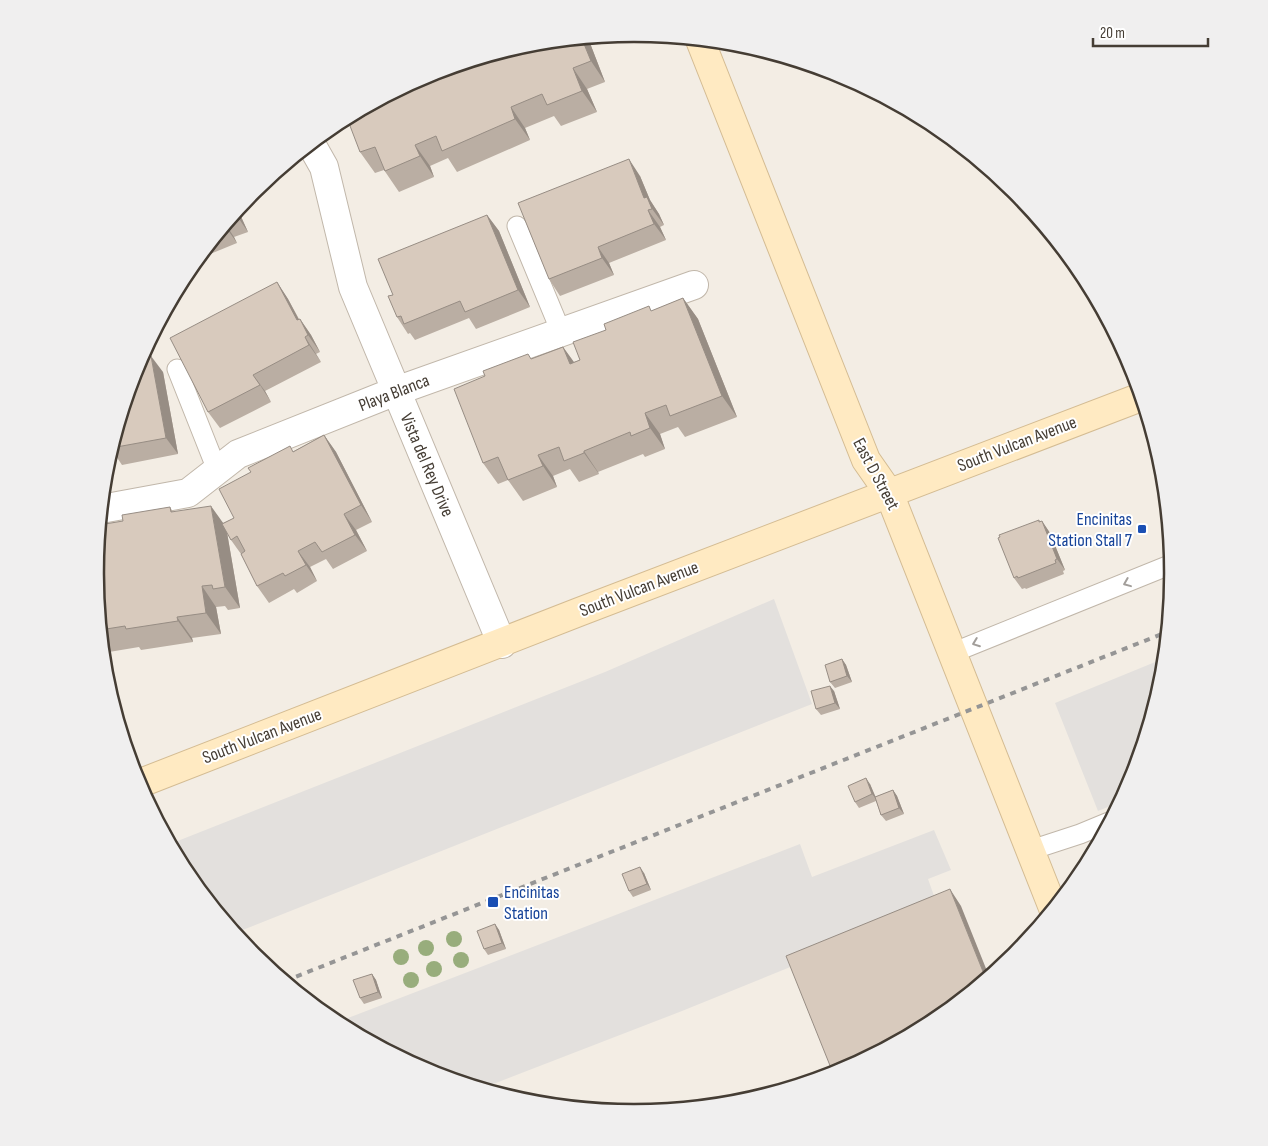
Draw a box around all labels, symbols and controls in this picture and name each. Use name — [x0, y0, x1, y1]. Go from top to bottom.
scale bar — [1093, 15, 1208, 47]
text: 20 m — [1100, 24, 1125, 43]
street label: Playa Blanca — [356, 370, 432, 416]
street label: Vista del Rey Drive — [396, 410, 458, 520]
street label: South Vulcan Avenue — [954, 412, 1080, 476]
street label: East D Street — [848, 434, 904, 514]
place label: Encinitas Station Stall 7 — [1048, 509, 1133, 551]
marker: Encinitas Station Stall 7 — [1136, 523, 1148, 535]
street label: South Vulcan Avenue — [576, 557, 702, 621]
one-way arrow — [1123, 576, 1132, 587]
one-way arrow — [973, 637, 981, 647]
street label: South Vulcan Avenue — [199, 704, 325, 768]
place label: Encinitas Station — [504, 882, 560, 924]
marker: Encinitas Station — [486, 895, 500, 909]

